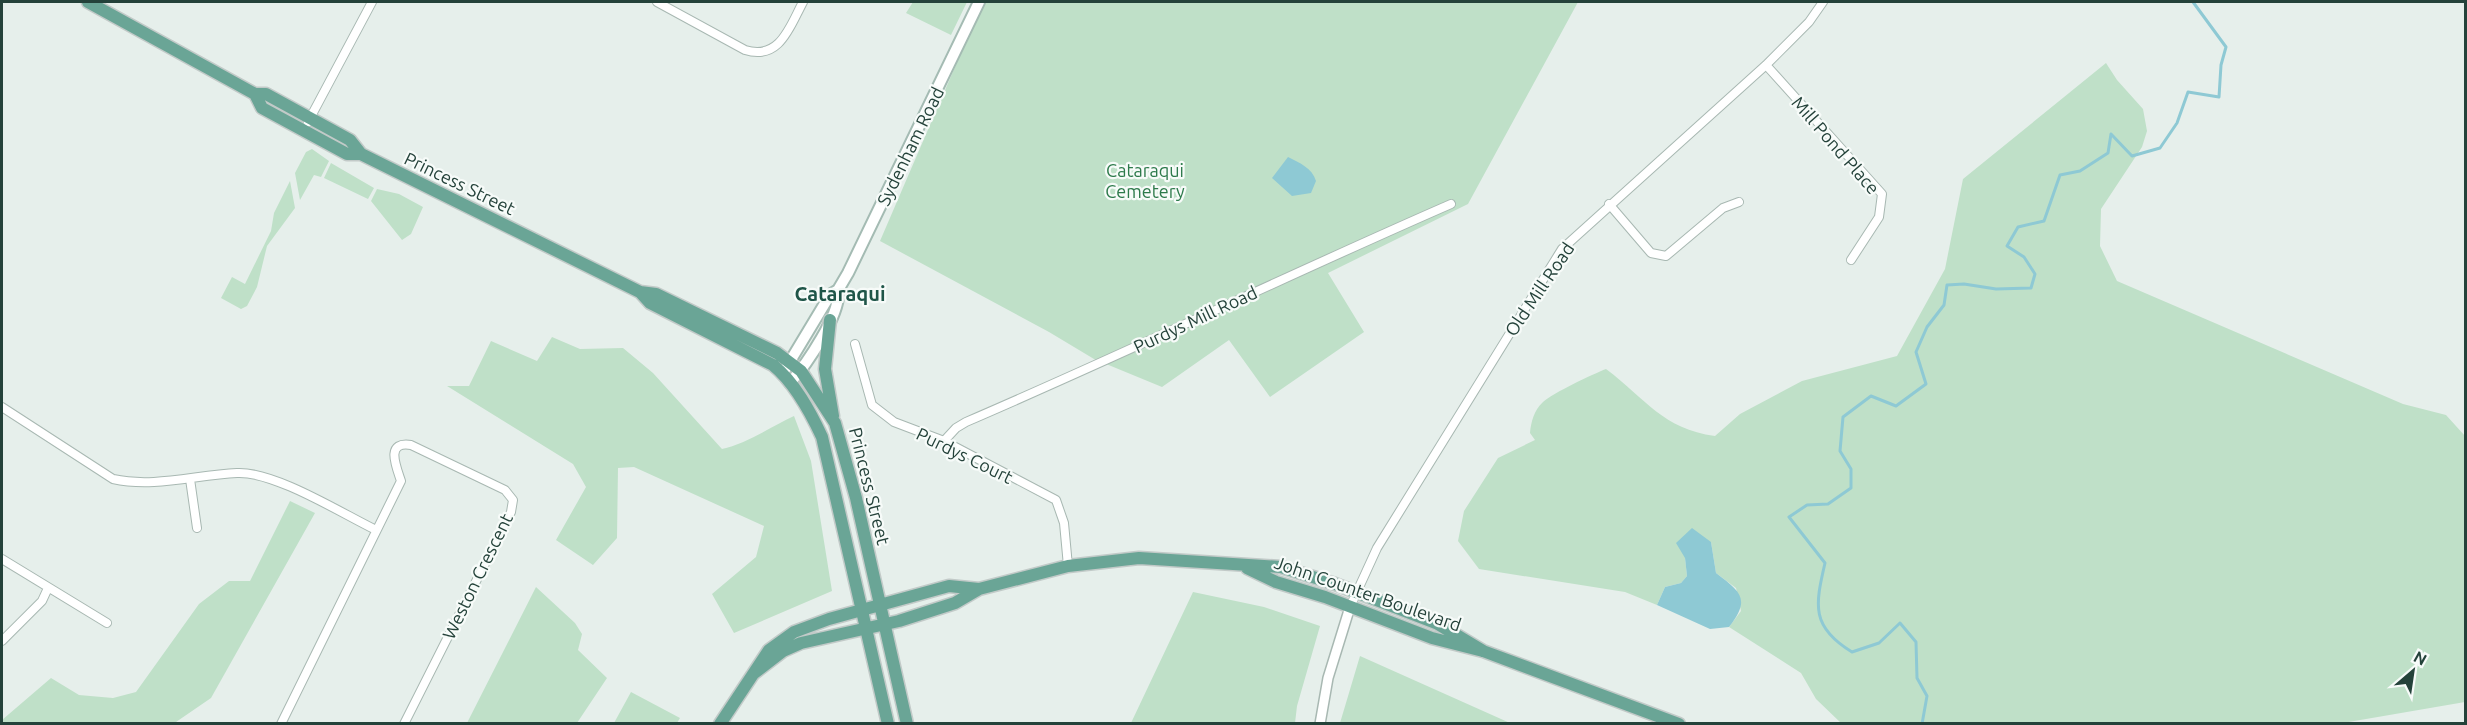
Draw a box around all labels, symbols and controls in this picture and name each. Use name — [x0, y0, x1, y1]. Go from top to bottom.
street label: Sydenham Road — [873, 84, 947, 208]
street label: Mill Pond Place — [1788, 92, 1884, 198]
street label: Princess Street — [401, 148, 519, 218]
park label: Cataraqui Cemetery — [1105, 160, 1185, 201]
street label: Old Mill Road — [1500, 238, 1578, 340]
district label: Cataraqui — [794, 282, 886, 305]
street label: Purdys Mill Road — [1130, 282, 1260, 356]
street label: Purdys Court — [914, 423, 1016, 487]
street label: Princess Street — [846, 425, 894, 547]
street label: Weston Crescent — [438, 510, 516, 642]
street label: John Counter Boulevard — [1272, 552, 1464, 634]
north arrow — [2383, 641, 2443, 701]
text: N — [2411, 647, 2430, 669]

